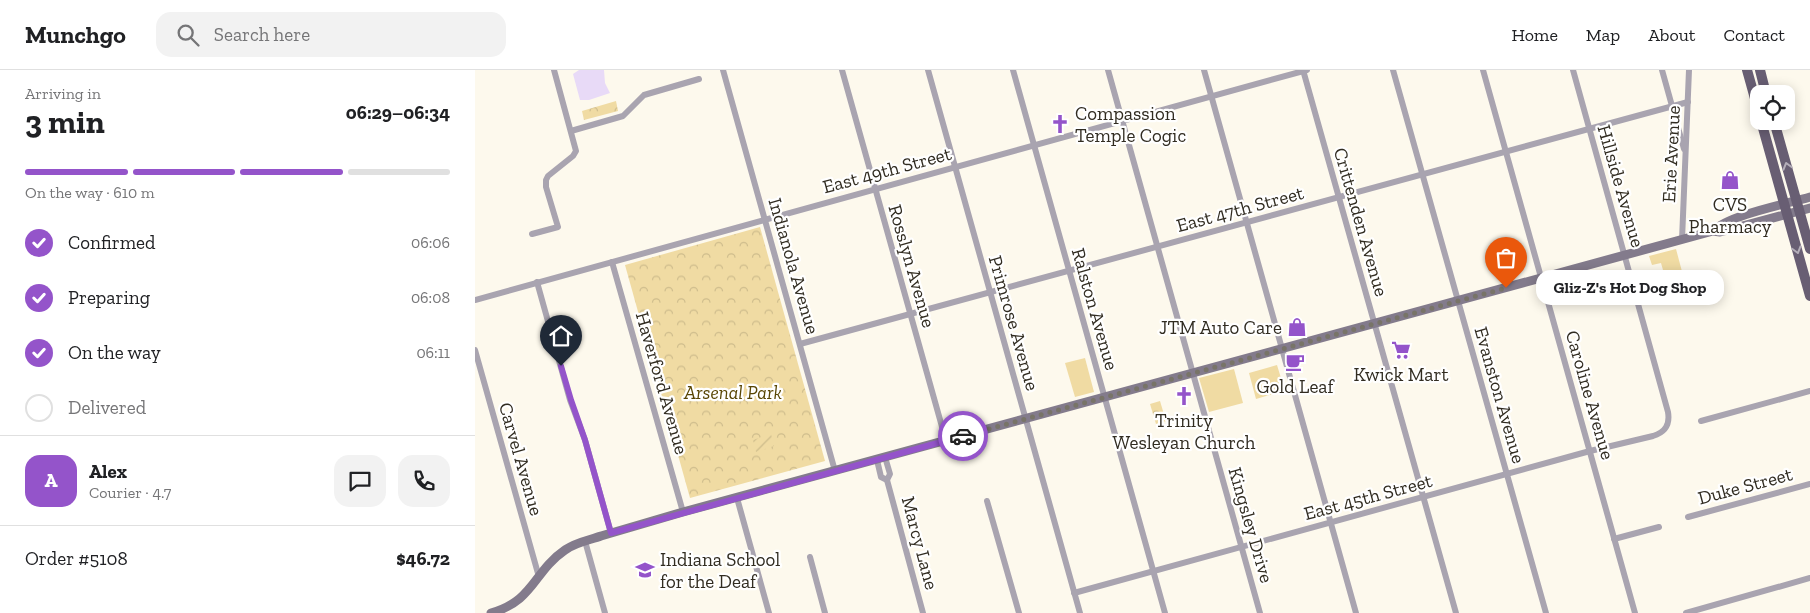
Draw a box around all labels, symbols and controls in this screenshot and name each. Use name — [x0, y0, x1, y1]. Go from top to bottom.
search box — [156, 12, 506, 57]
text: Munchgo — [25, 20, 126, 49]
icon: search — [174, 21, 202, 49]
text: Search here — [214, 23, 310, 46]
text: Home — [1511, 24, 1558, 46]
text: Map — [1586, 24, 1620, 46]
text: About — [1648, 24, 1695, 46]
text: Contact — [1723, 24, 1785, 46]
text: Arriving in — [25, 84, 101, 103]
map controls — [1750, 85, 1795, 130]
button: locate — [1750, 85, 1795, 130]
text: 06:29–06:34 — [346, 101, 450, 124]
place label: Compassion Temple Cogic — [1075, 102, 1186, 147]
text: 3 min — [25, 103, 105, 141]
street label: Erie Avenue — [1657, 105, 1685, 203]
church icon: Compassion Temple Cogic — [1049, 113, 1071, 135]
street label: Hillside Avenue — [1592, 122, 1650, 250]
street label: East 49th Street — [820, 142, 954, 198]
street label: Crittenden Avenue — [1329, 145, 1393, 299]
one-way arrow — [1782, 162, 1792, 171]
shop icon: CVS Pharmacy — [1719, 169, 1741, 191]
street label: East 47th Street — [1174, 181, 1306, 237]
text: On the way · 610 m — [25, 183, 155, 202]
place label: CVS Pharmacy — [1689, 193, 1772, 238]
street label: Indianola Avenue — [764, 195, 824, 337]
street label: Rosslyn Avenue — [883, 202, 941, 330]
icon: check — [25, 229, 53, 257]
text: Confirmed — [68, 231, 155, 254]
text: 06:06 — [411, 233, 450, 252]
pin — [1485, 237, 1527, 288]
icon: bag — [1492, 244, 1520, 272]
street label: Ralston Avenue — [1067, 245, 1123, 373]
one-way arrow — [1791, 246, 1802, 255]
street label: Primrose Avenue — [984, 253, 1044, 393]
callout: Gliz-Z's Hot Dog Shop — [1536, 270, 1723, 306]
text: Gliz-Z's Hot Dog Shop — [1554, 278, 1706, 297]
icon: check — [25, 284, 53, 312]
text: Preparing — [68, 286, 150, 309]
text: 06:08 — [411, 288, 450, 307]
street label: Haverford Avenue — [631, 309, 693, 457]
pin — [540, 315, 582, 366]
place label: JTM Auto Care — [1159, 316, 1282, 339]
shop icon: JTM Auto Care — [1286, 316, 1308, 338]
icon: home — [547, 322, 575, 350]
street label: Evanston Avenue — [1470, 324, 1530, 466]
street label: Caroline Avenue — [1561, 328, 1619, 462]
icon: check — [25, 339, 53, 367]
supermarket icon: Kwick Mart — [1390, 339, 1412, 361]
text: On the way — [68, 341, 161, 364]
text: 06:11 — [416, 343, 450, 362]
cafe icon: Gold Leaf — [1284, 351, 1306, 373]
place label: Kwick Mart — [1353, 363, 1449, 386]
place label: Gold Leaf — [1256, 375, 1336, 398]
park label: Arsenal Park — [683, 381, 782, 404]
church icon: Trinity Wesleyan Church — [1173, 385, 1195, 407]
text: Delivered — [68, 396, 146, 419]
street label: Carvel Avenue — [494, 400, 548, 518]
place label: Trinity Wesleyan Church — [1113, 409, 1256, 454]
courier — [938, 411, 988, 461]
icon: car — [949, 422, 977, 450]
button: chat — [334, 455, 386, 507]
button: phone — [398, 455, 450, 507]
text: Alex — [89, 460, 127, 483]
street label: Duke Street — [1695, 462, 1795, 510]
street label: Kingsley Drive — [1224, 465, 1278, 585]
text: A — [44, 469, 58, 492]
street label: East 45th Street — [1301, 469, 1435, 525]
text: Courier · 4.7 — [89, 483, 171, 502]
street label: Marcy Lane — [897, 494, 943, 592]
text: Order #5108 — [25, 547, 128, 570]
text: $46.72 — [396, 547, 450, 570]
place label: Indiana School for the Deaf — [660, 548, 780, 593]
school or university icon: Indiana School for the Deaf — [634, 559, 656, 581]

